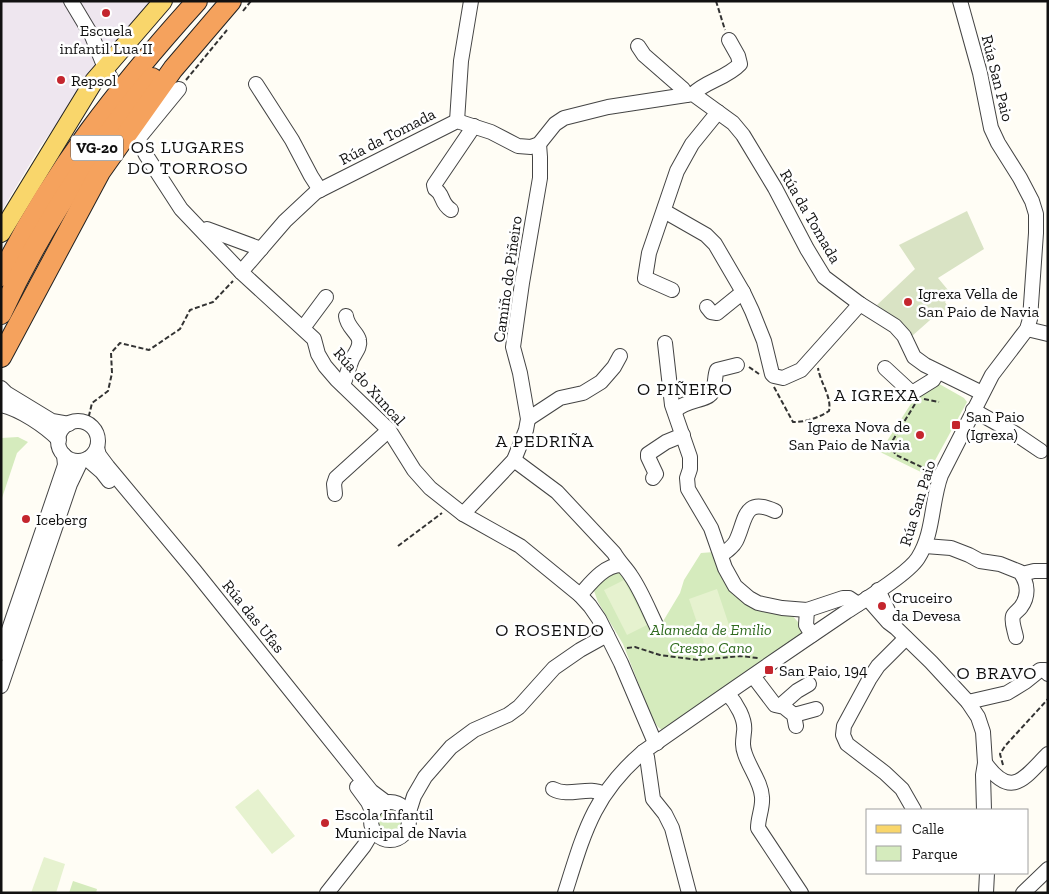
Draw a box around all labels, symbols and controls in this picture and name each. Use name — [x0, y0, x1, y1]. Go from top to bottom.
marker: Escuela infantil Lua II — [100, 7, 112, 19]
place label: Escuela infantil Lua II — [59, 21, 153, 58]
street label: Rúa San Paio — [978, 33, 1017, 123]
place label: Repsol — [71, 71, 116, 90]
marker: Repsol — [55, 74, 67, 86]
street label: Rúa da Tomada — [336, 104, 439, 169]
road number: VG-20 — [71, 136, 123, 160]
district label: OS LUGARES DO TORROSO — [127, 136, 249, 179]
street label: Rúa da Tomada — [776, 166, 845, 267]
street label: Camiño do Piñeiro — [489, 214, 526, 344]
place label: Igrexa Vella de San Paio de Navia — [918, 284, 1040, 321]
marker: Igrexa Vella de San Paio de Navia — [902, 296, 914, 308]
street label: Rúa do Xuncal — [330, 344, 410, 429]
district label: O PIÑEIRO — [637, 378, 733, 400]
district label: A IGREXA — [834, 384, 920, 406]
place label: San Paio (Igrexa) — [966, 407, 1025, 444]
place label: Igrexa Nova de San Paio de Navia — [789, 417, 910, 454]
marker: San Paio (Igrexa) — [950, 419, 962, 431]
marker: Igrexa Nova de San Paio de Navia — [914, 429, 926, 441]
district label: A PEDRIÑA — [496, 430, 594, 452]
street label: Rúa San Paio — [895, 458, 940, 548]
place label: Iceberg — [36, 510, 87, 529]
marker: Iceberg — [20, 513, 32, 525]
street label: Rúa das Ufas — [218, 576, 289, 657]
place label: Cruceiro da Devesa — [892, 588, 961, 625]
marker: Cruceiro da Devesa — [876, 600, 888, 612]
district label: O ROSENDO — [495, 619, 605, 641]
park label: Alameda de Emilio Crespo Cano — [649, 620, 772, 657]
place label: San Paio, 194 — [779, 661, 868, 680]
district label: O BRAVO — [957, 662, 1037, 684]
marker: San Paio, 194 — [763, 664, 775, 676]
place label: Escola Infantil Municipal de Navia — [335, 805, 467, 842]
legend — [866, 809, 1029, 874]
marker: Escola Infantil Municipal de Navia — [319, 817, 331, 829]
text: Calle — [912, 820, 944, 838]
text: Parque — [912, 845, 958, 863]

